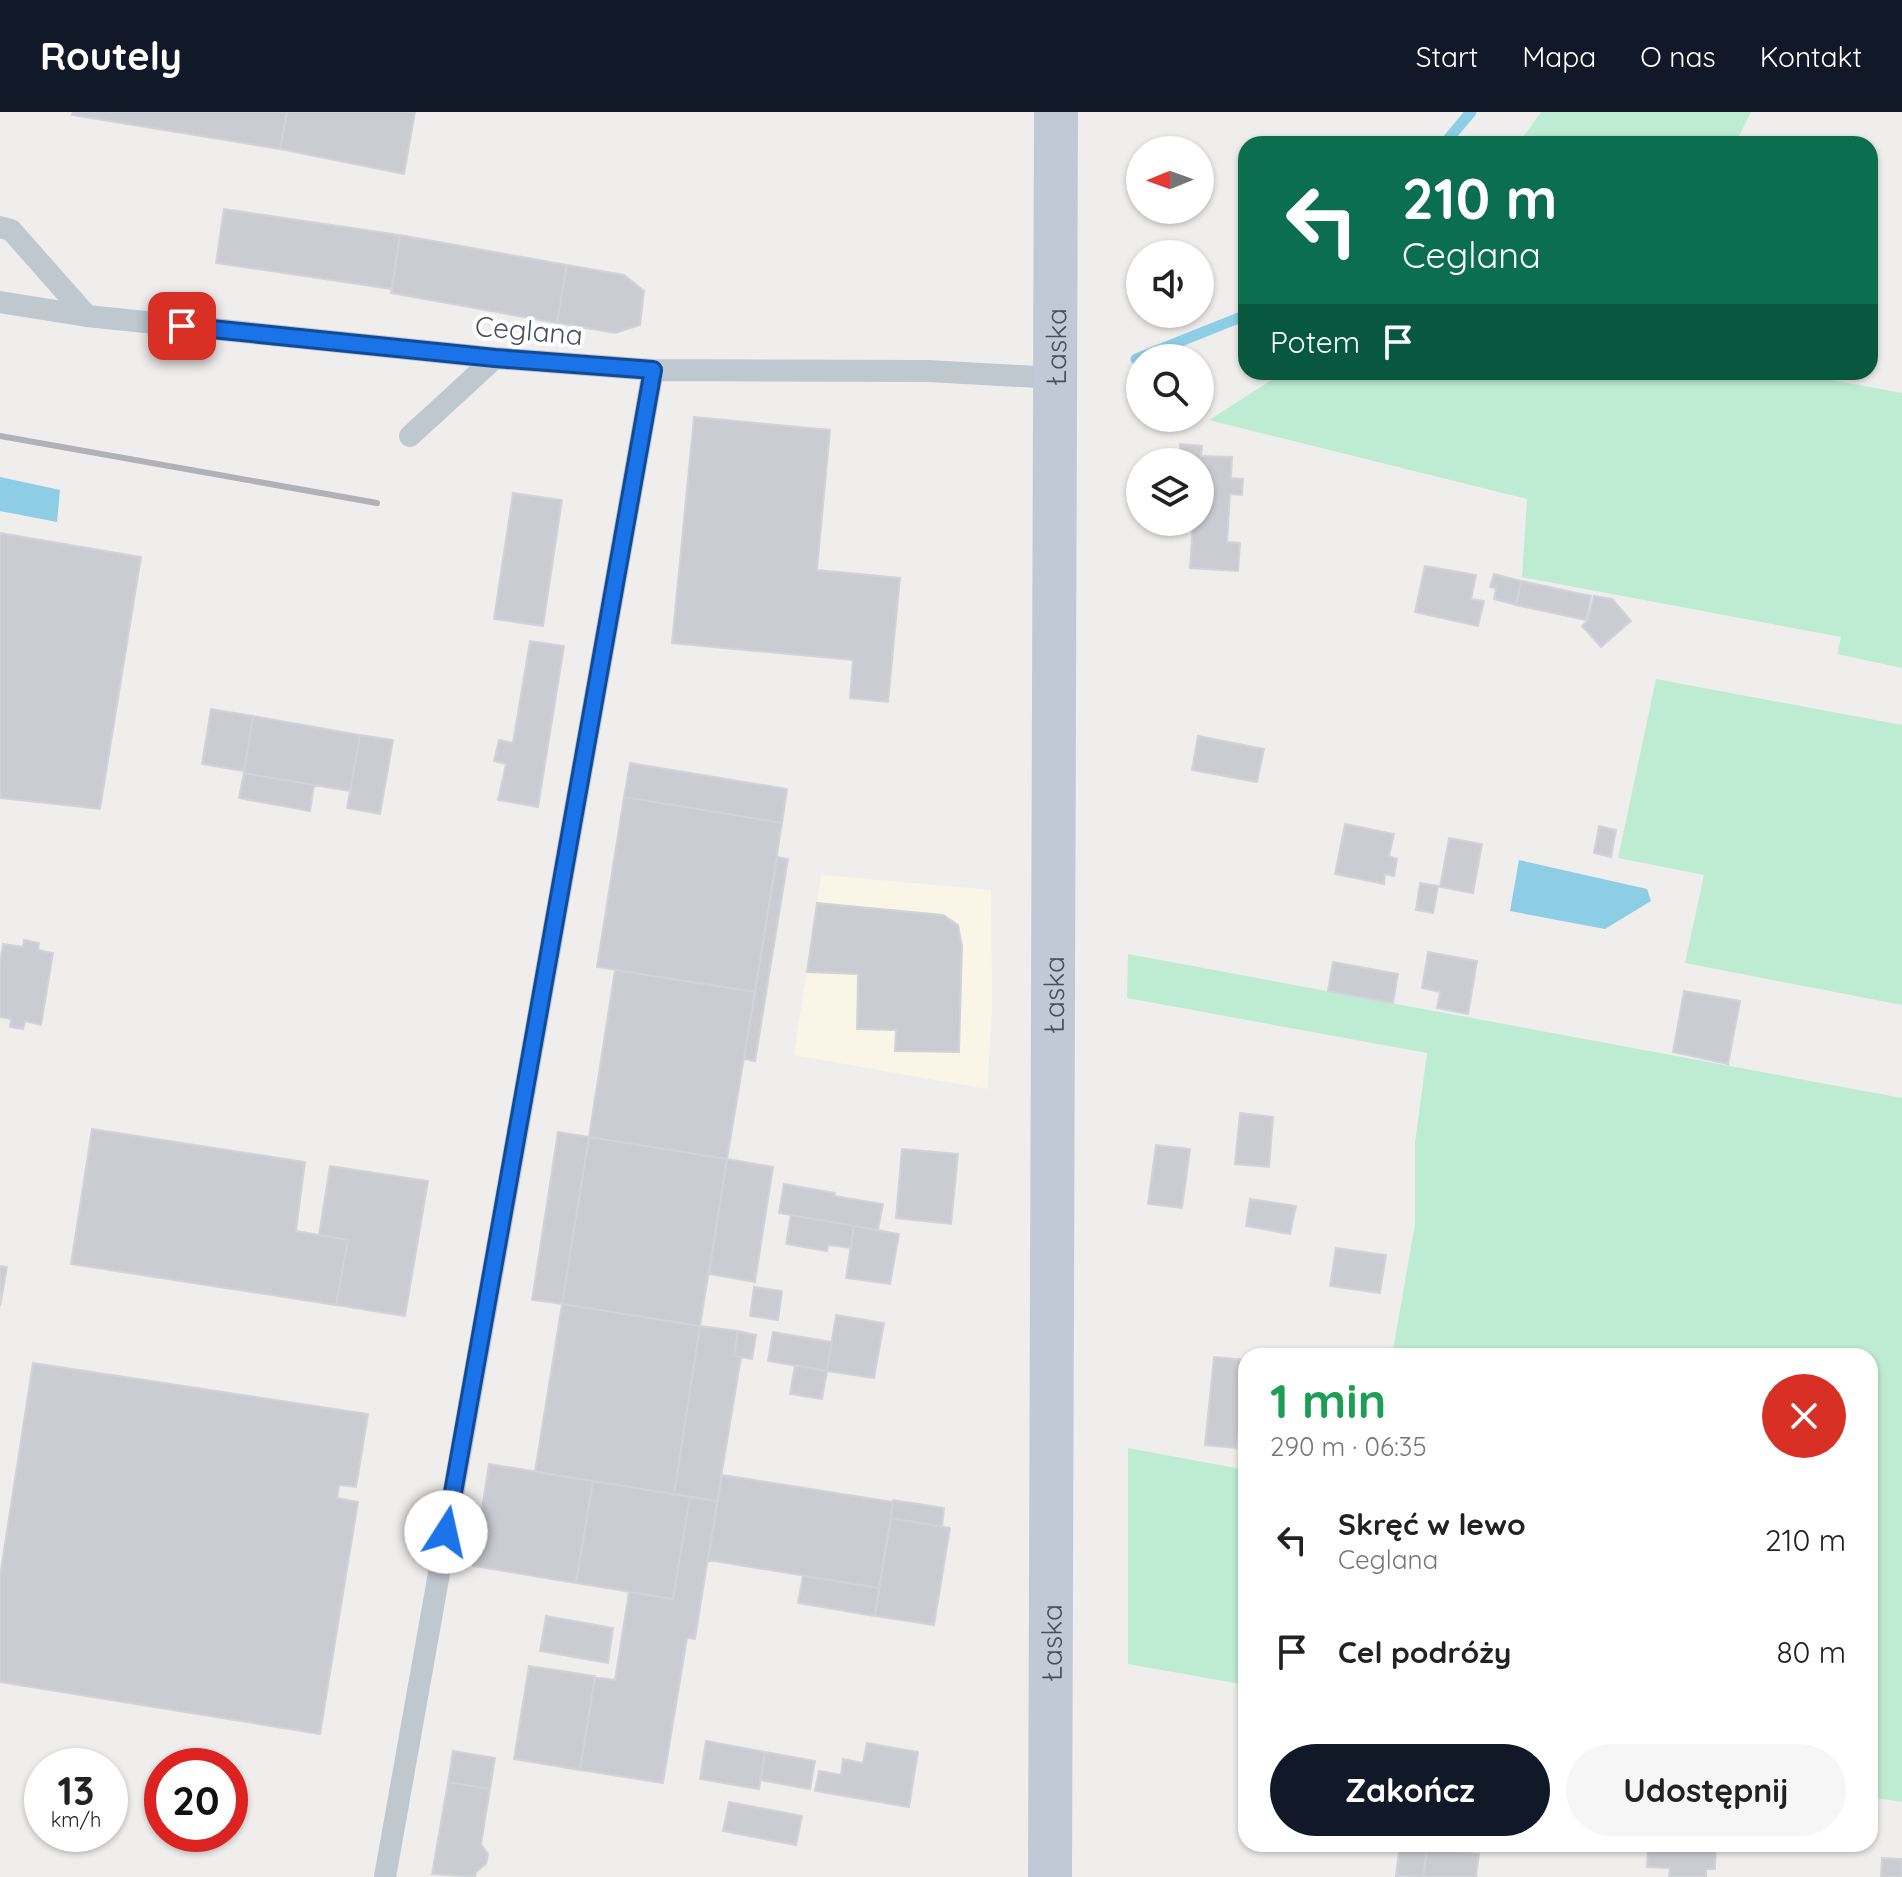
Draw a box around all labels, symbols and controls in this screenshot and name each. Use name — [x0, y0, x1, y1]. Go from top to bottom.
text: Routely — [40, 32, 182, 80]
text: Start — [1416, 39, 1478, 74]
text: Mapa — [1522, 39, 1596, 74]
text: O nas — [1640, 39, 1716, 74]
text: Kontakt — [1760, 39, 1862, 74]
north arrow — [1126, 136, 1214, 224]
map controls — [1126, 136, 1214, 536]
text: 210 m — [1402, 163, 1557, 233]
icon: left — [1270, 168, 1374, 272]
text: Ceglana — [1402, 232, 1541, 277]
button: sound — [1126, 240, 1214, 328]
pin — [148, 292, 216, 360]
icon: arrive — [160, 304, 204, 348]
street label: Ceglana — [474, 308, 584, 352]
street label: Łaska — [1038, 308, 1073, 386]
icon: arrive — [1376, 320, 1420, 364]
text: Potem — [1270, 323, 1360, 361]
button: search — [1126, 344, 1214, 432]
button: layers — [1126, 448, 1214, 536]
street label: Łaska — [1035, 956, 1071, 1034]
text: 1 min — [1270, 1370, 1386, 1430]
button: close — [1762, 1374, 1846, 1458]
text: 290 m · 06:35 — [1270, 1430, 1427, 1463]
position arrow — [404, 1490, 488, 1574]
text: Skręć w lewo — [1338, 1505, 1526, 1543]
icon: left — [1270, 1518, 1314, 1562]
text: 210 m — [1765, 1521, 1846, 1559]
text: Ceglana — [1338, 1543, 1438, 1576]
street label: Łaska — [1033, 1604, 1068, 1682]
icon: arrive — [1270, 1630, 1314, 1674]
text: Cel podróży — [1338, 1633, 1511, 1671]
text: 80 m — [1776, 1633, 1846, 1671]
button: Zakończ — [1270, 1744, 1550, 1836]
button: Udostępnij — [1566, 1744, 1846, 1836]
speed limit sign: 20 — [144, 1748, 248, 1852]
text: 13 — [57, 1765, 95, 1815]
text: km/h — [51, 1807, 101, 1832]

